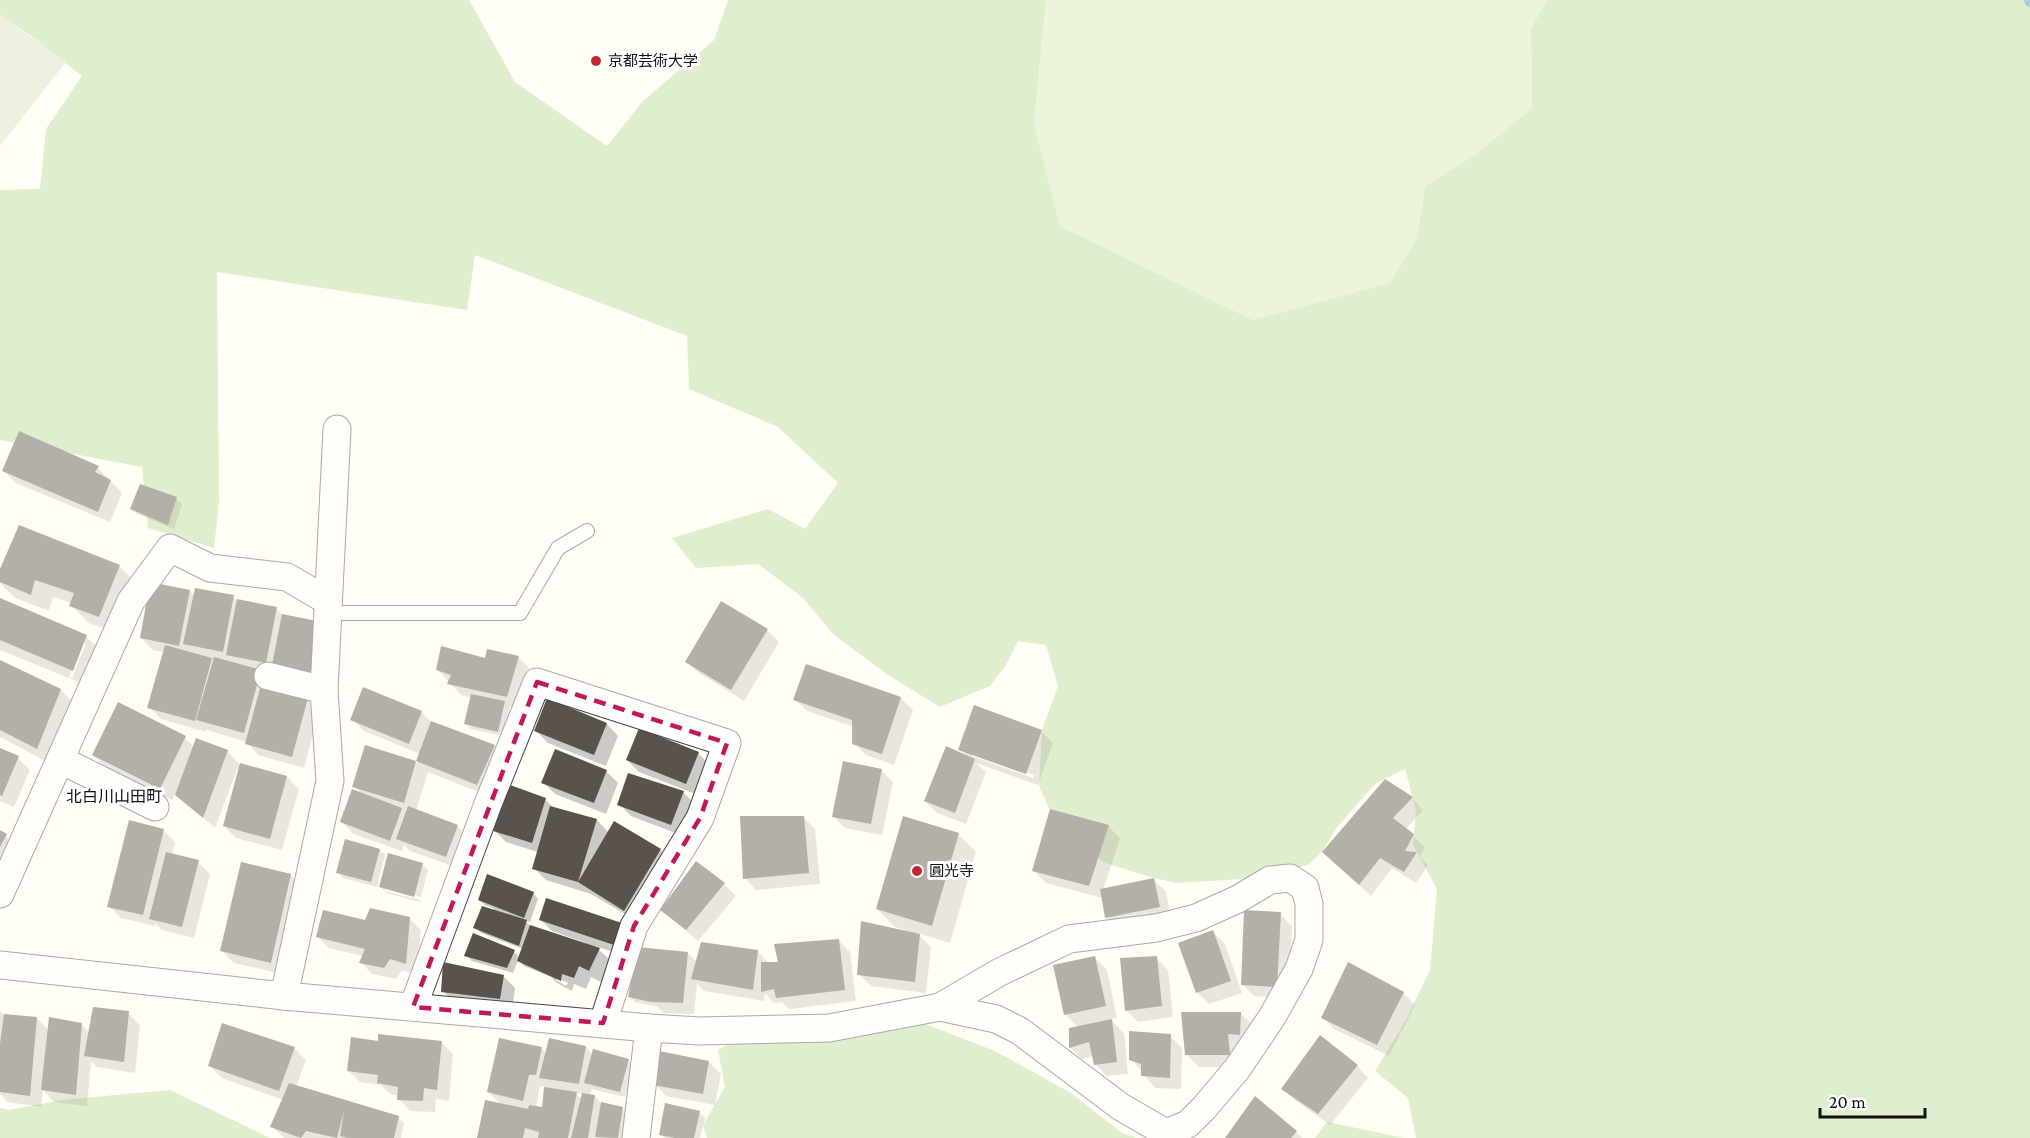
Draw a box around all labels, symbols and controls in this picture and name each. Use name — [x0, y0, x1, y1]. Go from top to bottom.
place label: 京都芸術大学 — [608, 52, 698, 69]
marker: 京都芸術大学 — [589, 54, 603, 68]
district label: 北白川山田町 — [66, 788, 162, 805]
place label: 圓光寺 — [929, 863, 974, 879]
marker: 圓光寺 — [910, 864, 924, 878]
scale bar — [1820, 1081, 1925, 1119]
text: 20 m — [1829, 1092, 1866, 1112]

